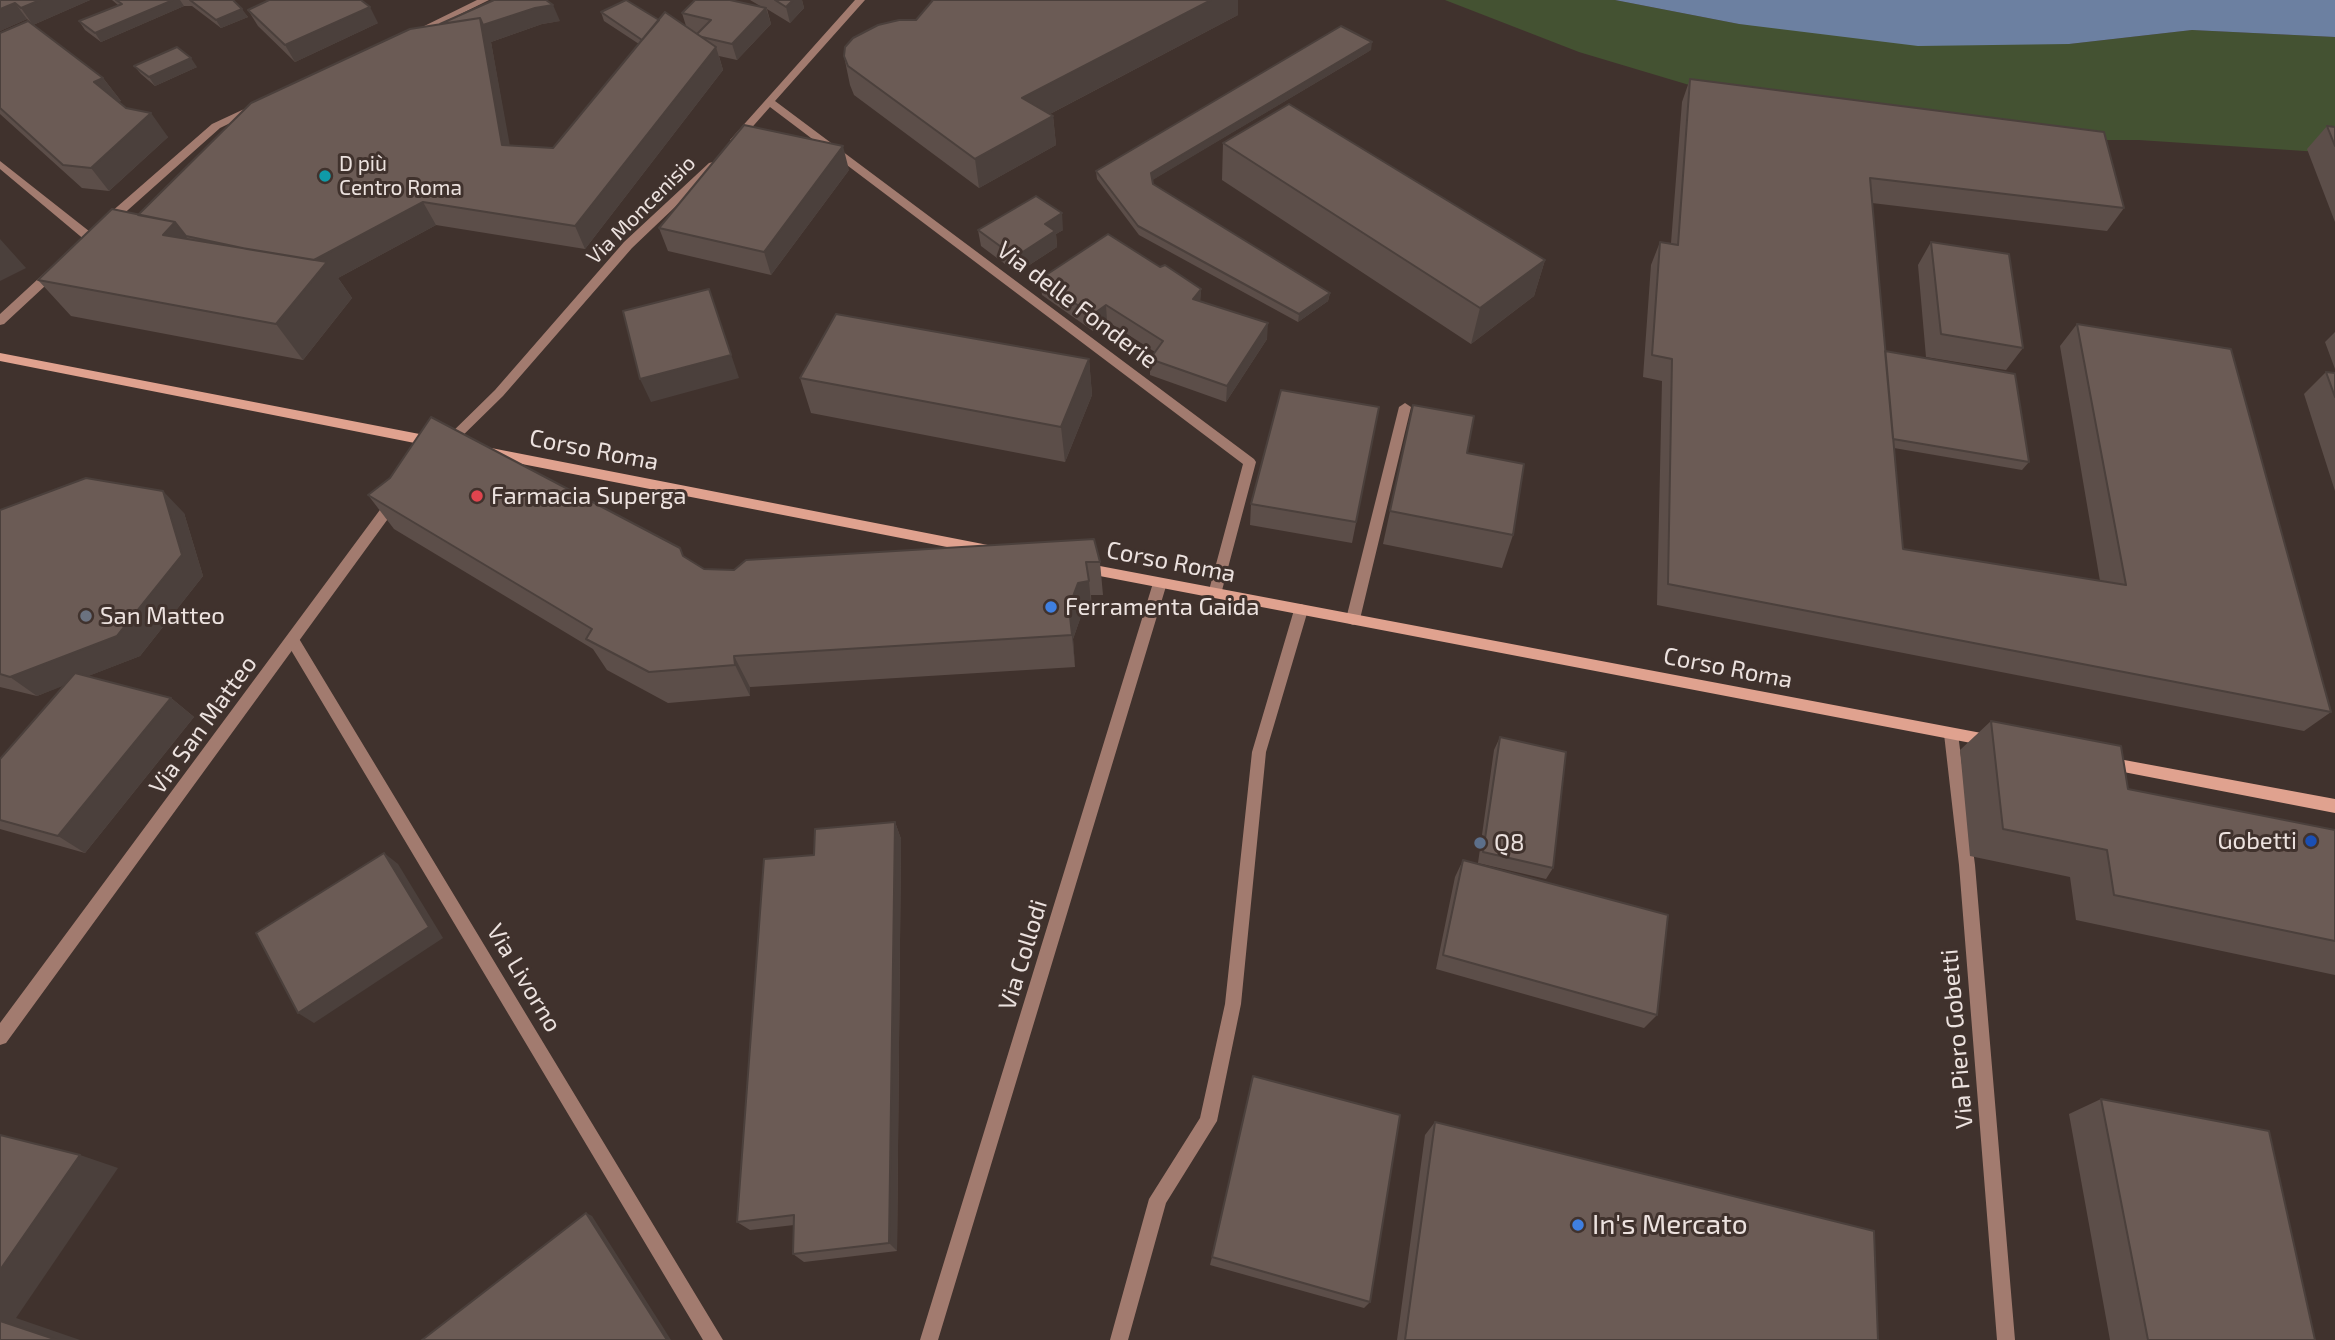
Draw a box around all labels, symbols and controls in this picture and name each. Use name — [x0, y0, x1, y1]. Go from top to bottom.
street label: Via Moncenisio — [581, 150, 701, 270]
place label: D più Centro Roma — [339, 151, 462, 201]
marker: D più Centro Roma — [317, 168, 333, 184]
street label: Via delle Fonderie — [991, 235, 1163, 375]
street label: Corso Roma — [527, 423, 661, 477]
place label: Farmacia Superga — [491, 482, 687, 510]
marker: Farmacia Superga — [469, 488, 485, 504]
street label: Corso Roma — [1104, 535, 1238, 589]
place label: Ferramenta Gaida — [1065, 593, 1260, 621]
marker: Ferramenta Gaida — [1043, 599, 1059, 615]
place label: San Matteo — [100, 602, 225, 630]
marker: San Matteo — [78, 608, 94, 624]
street label: Corso Roma — [1661, 641, 1795, 695]
street label: Via San Matteo — [143, 650, 263, 800]
place label: Gobetti — [2217, 827, 2297, 855]
place label: Q8 — [1494, 829, 1525, 857]
marker: Gobetti — [2303, 833, 2319, 849]
marker: Q8 — [1472, 835, 1488, 851]
street label: Via Collodi — [993, 896, 1053, 1014]
street label: Via Livorno — [481, 919, 567, 1037]
street label: Via Piero Gobetti — [1935, 948, 1979, 1130]
place label: In's Mercato — [1592, 1208, 1748, 1242]
marker: In's Mercato — [1570, 1217, 1586, 1233]

